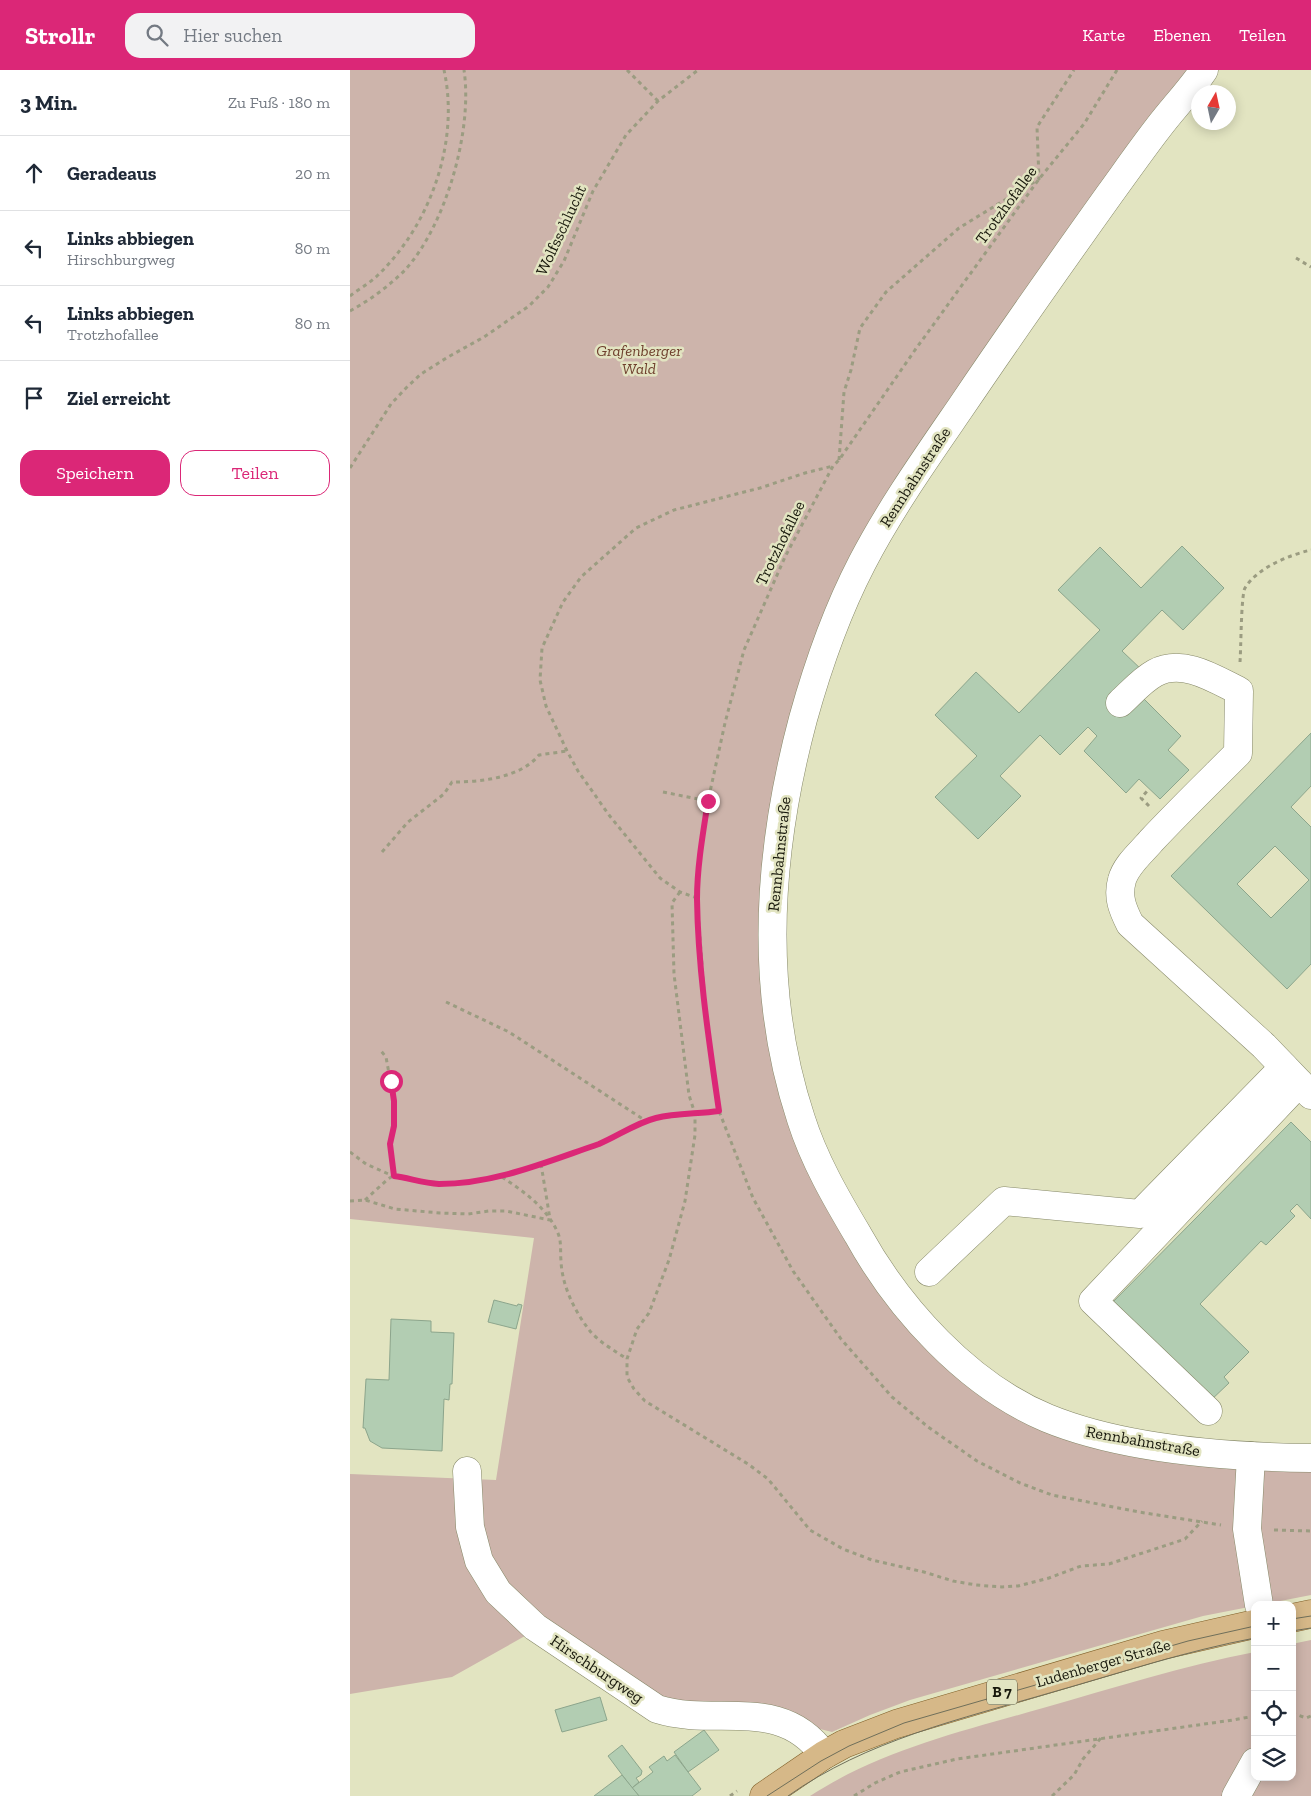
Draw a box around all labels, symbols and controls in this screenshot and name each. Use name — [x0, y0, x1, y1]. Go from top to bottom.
search box — [125, 13, 475, 58]
text: Strollr — [25, 21, 95, 50]
icon: search — [143, 21, 171, 49]
text: Hier suchen — [183, 24, 282, 47]
text: Karte — [1082, 24, 1125, 46]
text: Ebenen — [1153, 24, 1211, 46]
text: Teilen — [1239, 24, 1286, 46]
north arrow — [1191, 85, 1236, 130]
text: 3 Min. — [20, 90, 77, 115]
text: Zu Fuß · 180 m — [228, 93, 330, 112]
icon: ahead — [20, 159, 48, 187]
text: Geradeaus — [67, 162, 157, 185]
street label: Trotzhofallee — [971, 162, 1041, 248]
text: 20 m — [295, 164, 330, 183]
street label: Wolfsschlucht — [532, 182, 590, 278]
text: Links abbiegen — [67, 227, 194, 250]
icon: left — [20, 234, 48, 262]
text: 80 m — [295, 239, 330, 258]
text: Hirschburgweg — [67, 250, 175, 269]
text: Links abbiegen — [67, 302, 194, 325]
icon: left — [20, 309, 48, 337]
text: 80 m — [295, 314, 330, 333]
text: Trotzhofallee — [67, 325, 159, 344]
park label: Grafenberger Wald — [596, 341, 682, 378]
icon: arrive — [20, 384, 48, 412]
text: Ziel erreicht — [67, 387, 170, 410]
street label: Rennbahnstraße — [876, 423, 954, 531]
button: Speichern — [20, 450, 170, 496]
button: Teilen — [180, 450, 330, 496]
street label: Trotzhofallee — [751, 498, 809, 588]
route end — [697, 790, 720, 813]
street label: Rennbahnstraße — [764, 796, 794, 912]
route start — [380, 1070, 403, 1093]
street label: Rennbahnstraße — [1085, 1422, 1201, 1460]
map controls — [1251, 1601, 1296, 1781]
button: + — [1251, 1601, 1296, 1646]
street label: Hirschburgweg — [547, 1631, 647, 1707]
street label: Ludenberger Straße — [1034, 1635, 1172, 1691]
button: − — [1251, 1646, 1296, 1691]
road number: B 7 — [987, 1680, 1017, 1704]
button: locate — [1251, 1691, 1296, 1736]
button: layers — [1251, 1736, 1296, 1781]

